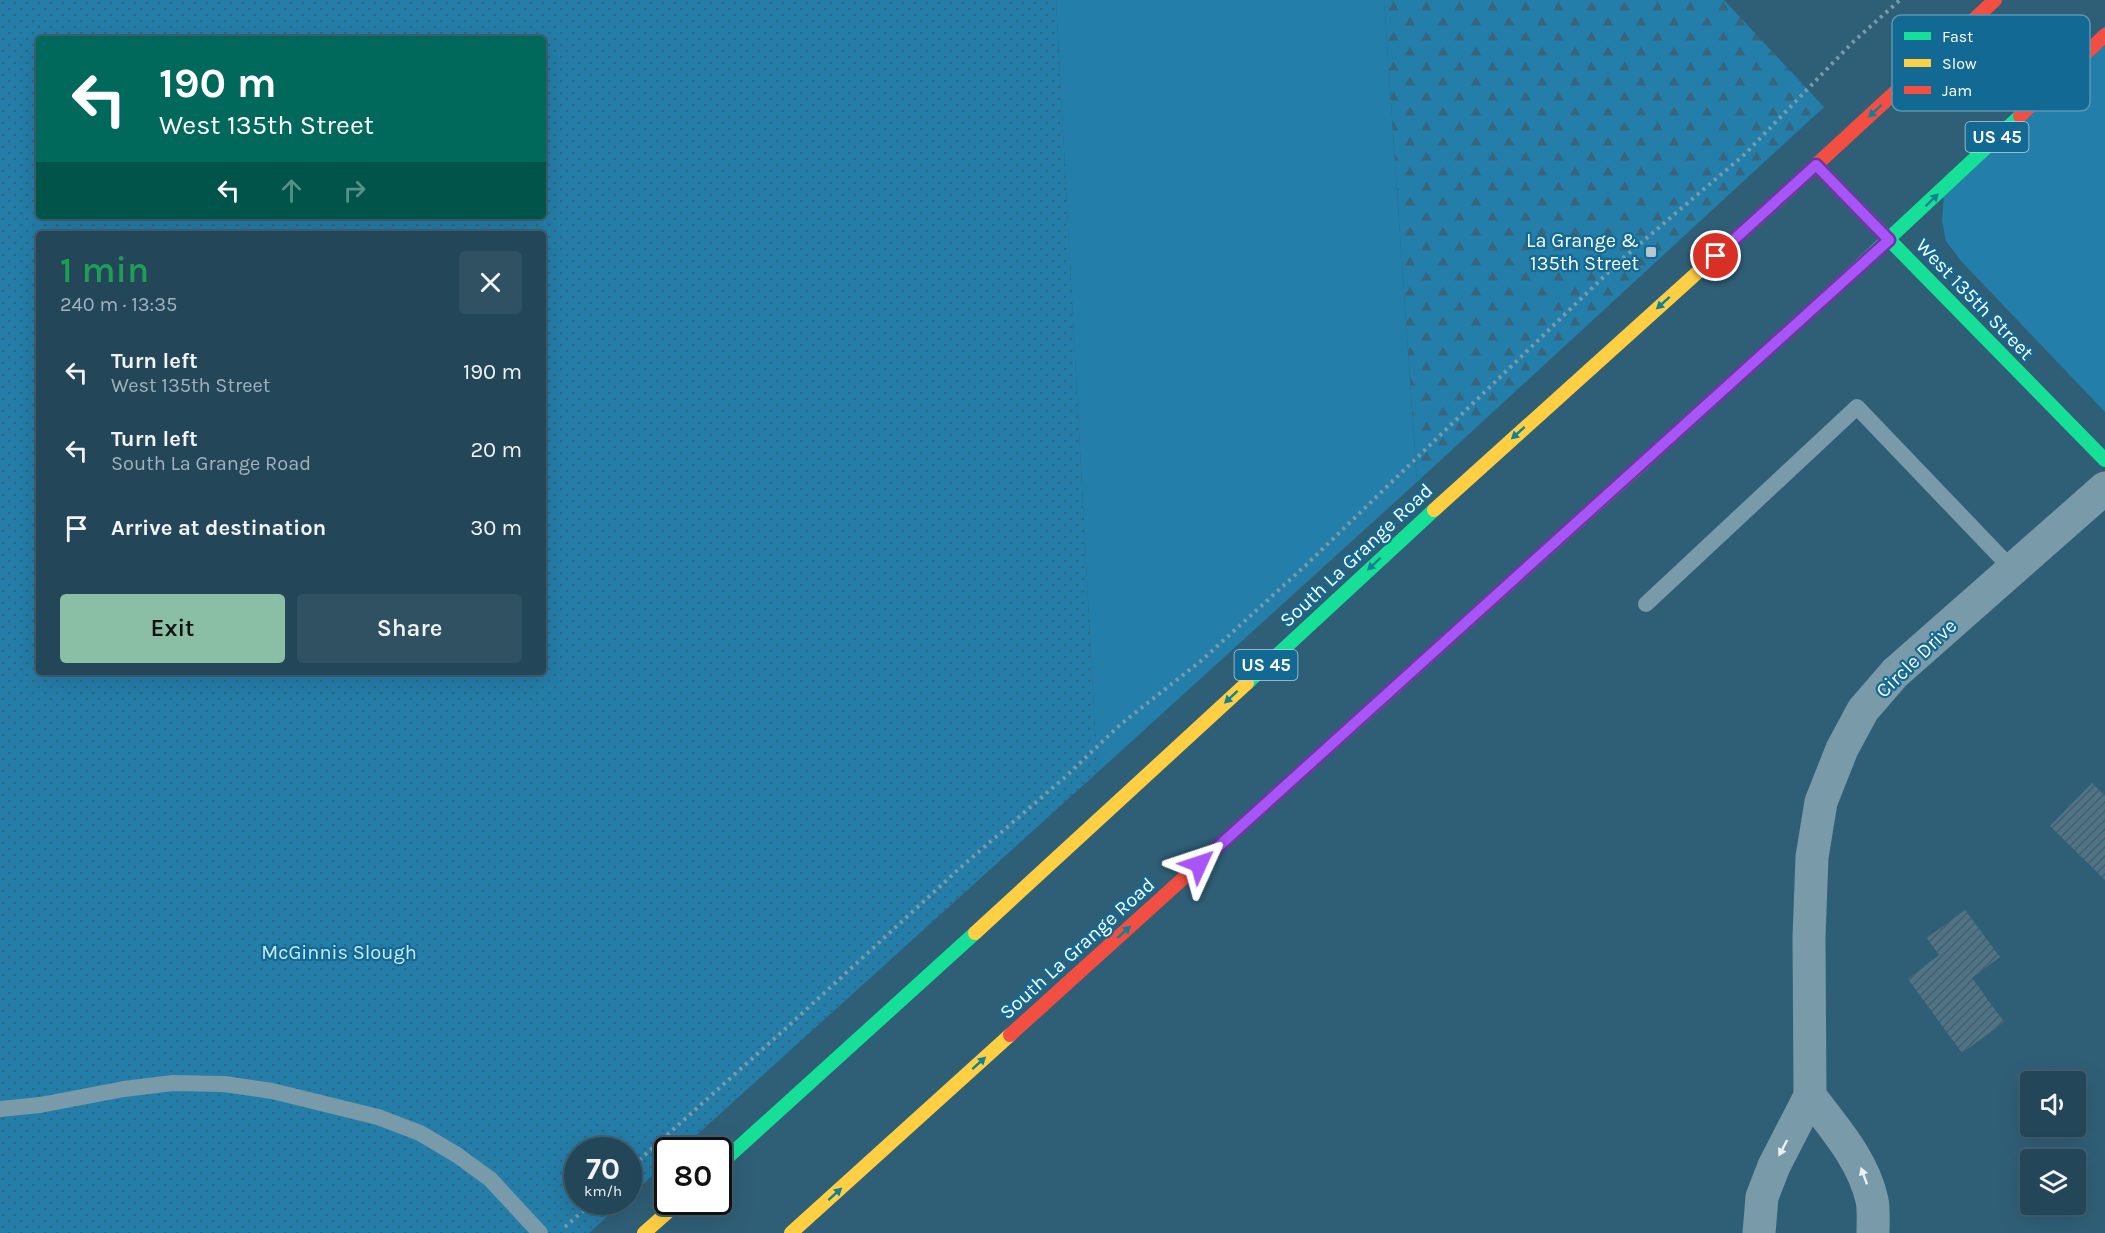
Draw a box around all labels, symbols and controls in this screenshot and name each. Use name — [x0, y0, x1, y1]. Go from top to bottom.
legend — [1892, 15, 2090, 111]
text: Fast — [1942, 27, 1973, 46]
text: Slow — [1942, 54, 1977, 73]
text: 190 m — [159, 58, 277, 108]
icon: left — [60, 60, 138, 138]
text: Jam — [1942, 81, 1972, 100]
one-way arrow — [1867, 104, 1882, 118]
text: West 135th Street — [159, 109, 374, 141]
road number: US 45 — [1966, 122, 2028, 152]
icon: left — [212, 174, 245, 207]
icon: ahead — [275, 174, 308, 207]
icon: right — [338, 174, 371, 207]
one-way arrow — [1924, 193, 1938, 207]
place label: La Grange & 135th Street — [1526, 229, 1639, 275]
pin — [1690, 230, 1741, 281]
street label: West 135th Street — [1911, 234, 2039, 365]
icon: arrive — [1699, 239, 1732, 272]
marker: La Grange & 135th Street — [1644, 245, 1658, 259]
text: 1 min — [60, 249, 149, 291]
button: close — [459, 251, 522, 314]
text: 240 m · 13:35 — [60, 293, 177, 316]
one-way arrow — [1656, 296, 1671, 310]
text: Turn left — [111, 348, 198, 374]
icon: left — [60, 356, 93, 389]
text: 190 m — [463, 359, 522, 385]
text: West 135th Street — [111, 374, 270, 397]
text: Turn left — [111, 426, 198, 452]
one-way arrow — [1511, 426, 1526, 440]
icon: left — [60, 434, 93, 467]
text: 20 m — [470, 437, 522, 463]
text: South La Grange Road — [111, 452, 311, 475]
street label: South La Grange Road — [1275, 479, 1437, 632]
icon: arrive — [60, 512, 93, 545]
text: Arrive at destination — [111, 515, 326, 541]
text: 30 m — [470, 515, 522, 541]
one-way arrow — [1366, 557, 1381, 571]
button: Exit — [60, 594, 285, 663]
button: Share — [297, 594, 522, 663]
street label: Circle Drive — [1871, 614, 1961, 702]
road number: US 45 — [1234, 650, 1298, 680]
one-way arrow — [1225, 690, 1239, 704]
position arrow — [1167, 832, 1231, 896]
street label: South La Grange Road — [995, 873, 1159, 1024]
one-way arrow — [1116, 926, 1131, 939]
park label: McGinnis Slough — [261, 941, 417, 964]
one-way arrow — [971, 1057, 986, 1070]
map controls — [2020, 1071, 2086, 1215]
button: sound — [2020, 1071, 2086, 1137]
speed limit sign: 80 — [654, 1137, 732, 1215]
one-way arrow — [1778, 1140, 1788, 1157]
button: layers — [2020, 1149, 2086, 1215]
text: 70 — [586, 1151, 620, 1187]
one-way arrow — [1859, 1167, 1868, 1185]
text: km/h — [584, 1182, 622, 1200]
one-way arrow — [827, 1187, 842, 1201]

